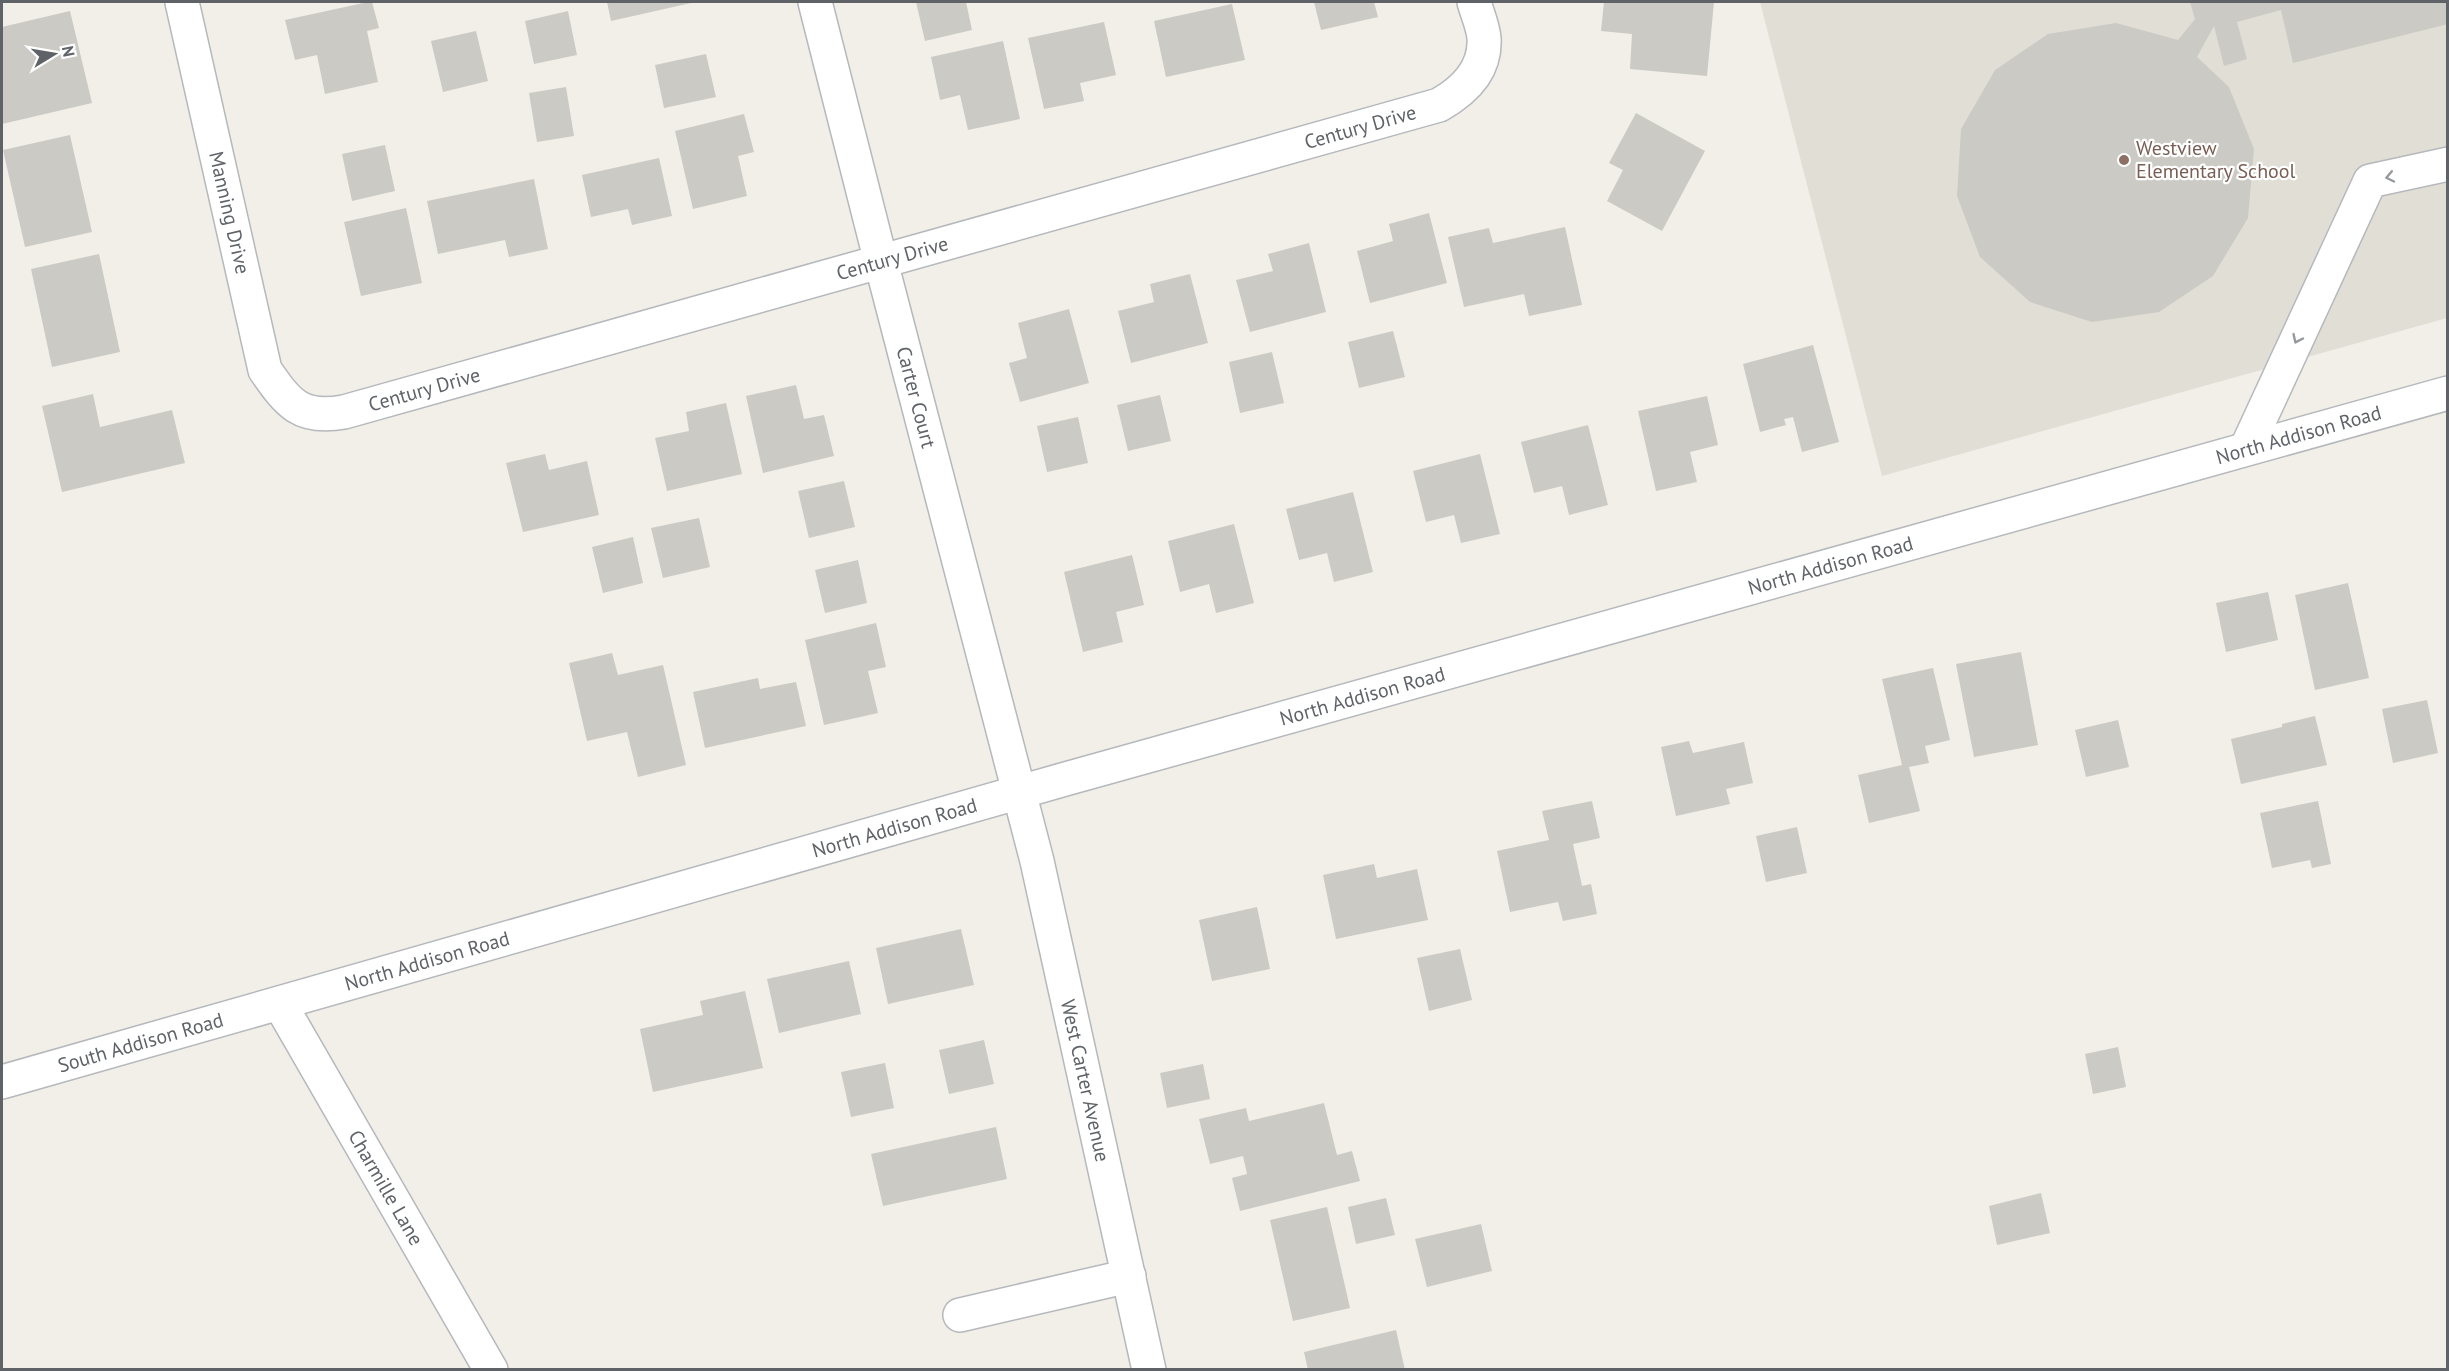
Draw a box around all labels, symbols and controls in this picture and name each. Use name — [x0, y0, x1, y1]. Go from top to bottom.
north arrow — [24, 24, 84, 84]
text: N — [58, 44, 80, 58]
street label: Century Drive — [1301, 99, 1419, 155]
place label: Westview Elementary School — [2136, 135, 2296, 184]
street label: Manning Drive — [203, 149, 256, 277]
marker: Westview Elementary School — [2117, 153, 2131, 167]
one-way arrow — [2386, 169, 2396, 182]
street label: Century Drive — [833, 230, 951, 286]
one-way arrow — [2293, 333, 2305, 344]
street label: Carter Court — [891, 344, 942, 451]
street label: Century Drive — [365, 361, 483, 418]
street label: North Addison Road — [2213, 399, 2384, 470]
street label: North Addison Road — [1745, 530, 1916, 601]
street label: North Addison Road — [1277, 661, 1448, 732]
street label: North Addison Road — [809, 792, 980, 864]
street label: North Addison Road — [342, 925, 513, 997]
street label: West Carter Avenue — [1055, 997, 1116, 1164]
street label: South Addison Road — [55, 1007, 226, 1078]
street label: Charmille Lane — [342, 1125, 429, 1250]

